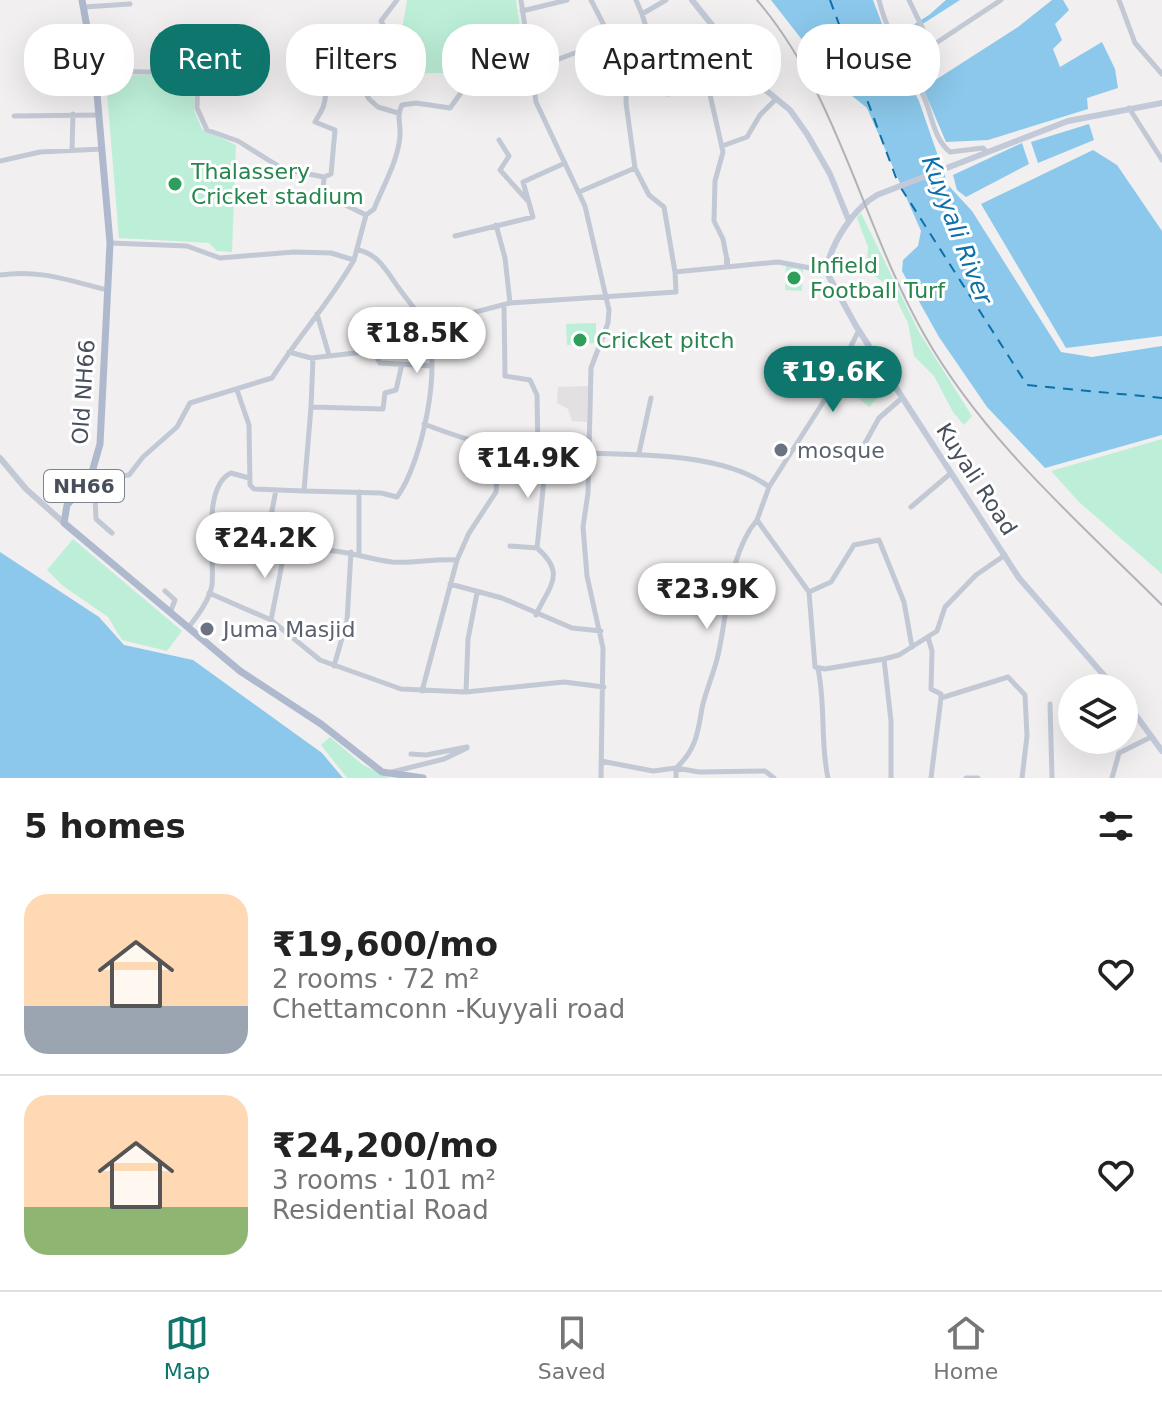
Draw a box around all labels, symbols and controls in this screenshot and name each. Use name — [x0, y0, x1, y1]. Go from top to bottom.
chip: Buy — [24, 24, 134, 96]
chip: Rent — [150, 24, 270, 96]
chip: Filters — [286, 24, 426, 96]
chip: New — [442, 24, 559, 96]
chip: Apartment — [575, 24, 781, 96]
chip: House — [797, 24, 940, 96]
water label: Kuyyali River — [916, 152, 999, 310]
place label: Thalassery Cricket stadium — [190, 159, 364, 209]
marker: Thalassery Cricket stadium — [166, 175, 184, 193]
place label: Infield Football Turf — [810, 253, 946, 303]
marker: Infield Football Turf — [785, 269, 803, 287]
pin: ₹18.5K — [352, 307, 482, 375]
text: ₹18.5K — [366, 318, 468, 348]
place label: Cricket pitch — [596, 328, 734, 353]
marker: Cricket pitch — [571, 331, 589, 349]
street label: Old NH66 — [67, 339, 100, 445]
pin: ₹19.6K — [768, 346, 898, 414]
text: ₹19.6K — [782, 357, 884, 387]
street label: Kuyali Road — [931, 419, 1022, 540]
pin: ₹14.9K — [463, 432, 593, 500]
place label: mosque — [797, 438, 885, 463]
marker: mosque — [772, 441, 790, 459]
text: ₹14.9K — [477, 443, 579, 473]
road number: NH66 — [44, 470, 124, 502]
pin: ₹24.2K — [200, 512, 330, 580]
text: ₹24.2K — [214, 523, 316, 553]
pin: ₹23.9K — [642, 563, 772, 631]
text: ₹23.9K — [656, 574, 758, 604]
place label: Juma Masjid — [221, 617, 355, 642]
marker: Juma Masjid — [198, 620, 216, 638]
map controls — [1058, 674, 1138, 754]
button: layers — [1058, 674, 1138, 754]
icon: filters — [1094, 804, 1138, 848]
text: 5 homes — [24, 806, 186, 846]
text: ₹19,600/mo — [272, 924, 498, 964]
icon: home — [88, 926, 184, 1022]
icon: heart — [1094, 952, 1138, 996]
text: 2 rooms · 72 m² — [272, 964, 480, 994]
text: Chettamconn -Kuyyali road — [272, 994, 625, 1024]
text: ₹24,200/mo — [272, 1125, 498, 1165]
icon: home — [88, 1127, 184, 1223]
icon: heart — [1094, 1153, 1138, 1197]
text: 3 rooms · 101 m² — [272, 1165, 496, 1195]
text: Residential Road — [272, 1195, 489, 1225]
tab: Map — [164, 1311, 210, 1384]
tab: Saved — [538, 1311, 606, 1384]
tab: Home — [933, 1311, 998, 1384]

